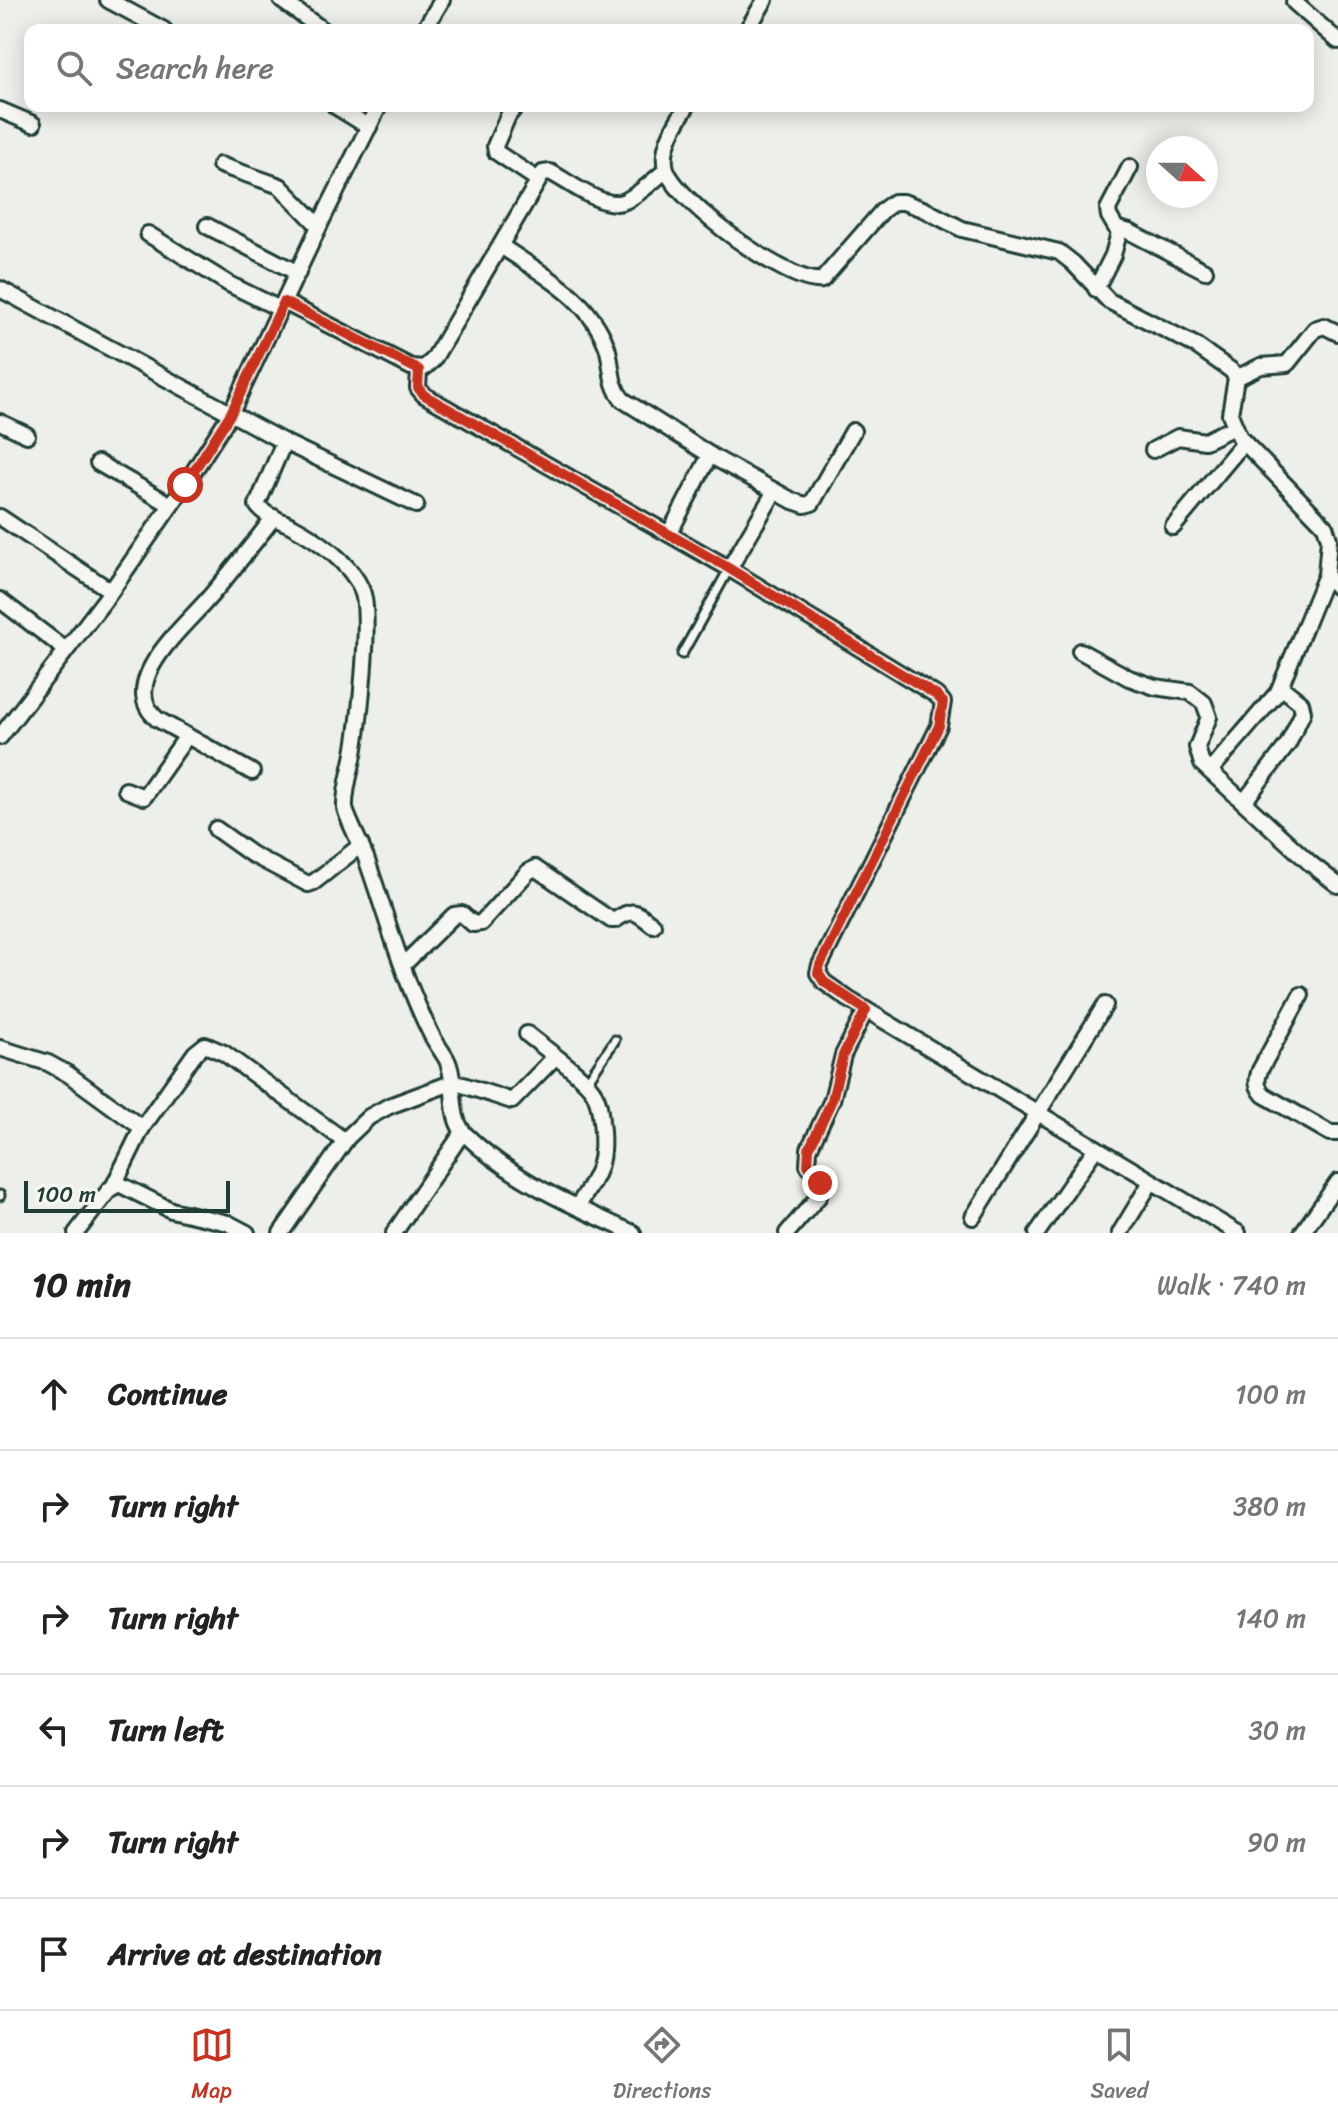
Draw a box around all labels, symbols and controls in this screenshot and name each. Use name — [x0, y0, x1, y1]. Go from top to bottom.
search box — [24, 24, 1314, 112]
text: Search here — [116, 41, 274, 95]
icon: search — [52, 46, 96, 90]
north arrow — [1146, 136, 1218, 208]
route start — [167, 467, 203, 503]
route end — [802, 1165, 838, 1201]
text: 100 m — [36, 1175, 96, 1214]
scale bar — [24, 1177, 230, 1213]
text: 10 min — [32, 1255, 131, 1315]
text: Walk · 740 m — [1157, 1262, 1306, 1308]
text: Continue — [108, 1367, 227, 1421]
text: 100 m — [1235, 1371, 1306, 1417]
icon: ahead — [32, 1372, 76, 1416]
text: Turn right — [108, 1479, 238, 1533]
text: 380 m — [1233, 1483, 1306, 1529]
icon: right — [32, 1484, 76, 1528]
text: Turn right — [108, 1591, 238, 1645]
text: 140 m — [1235, 1595, 1306, 1641]
icon: right — [32, 1596, 76, 1640]
text: Turn left — [108, 1703, 224, 1757]
text: 30 m — [1249, 1707, 1306, 1753]
icon: left — [32, 1708, 76, 1752]
text: Turn right — [108, 1815, 238, 1869]
text: 90 m — [1247, 1819, 1306, 1865]
icon: right — [32, 1820, 76, 1864]
text: Arrive at destination — [108, 1927, 382, 1981]
icon: arrive — [32, 1932, 76, 1976]
tab: Map — [190, 2023, 234, 2110]
tab: Directions — [613, 2023, 711, 2110]
tab: Saved — [1090, 2023, 1148, 2110]

